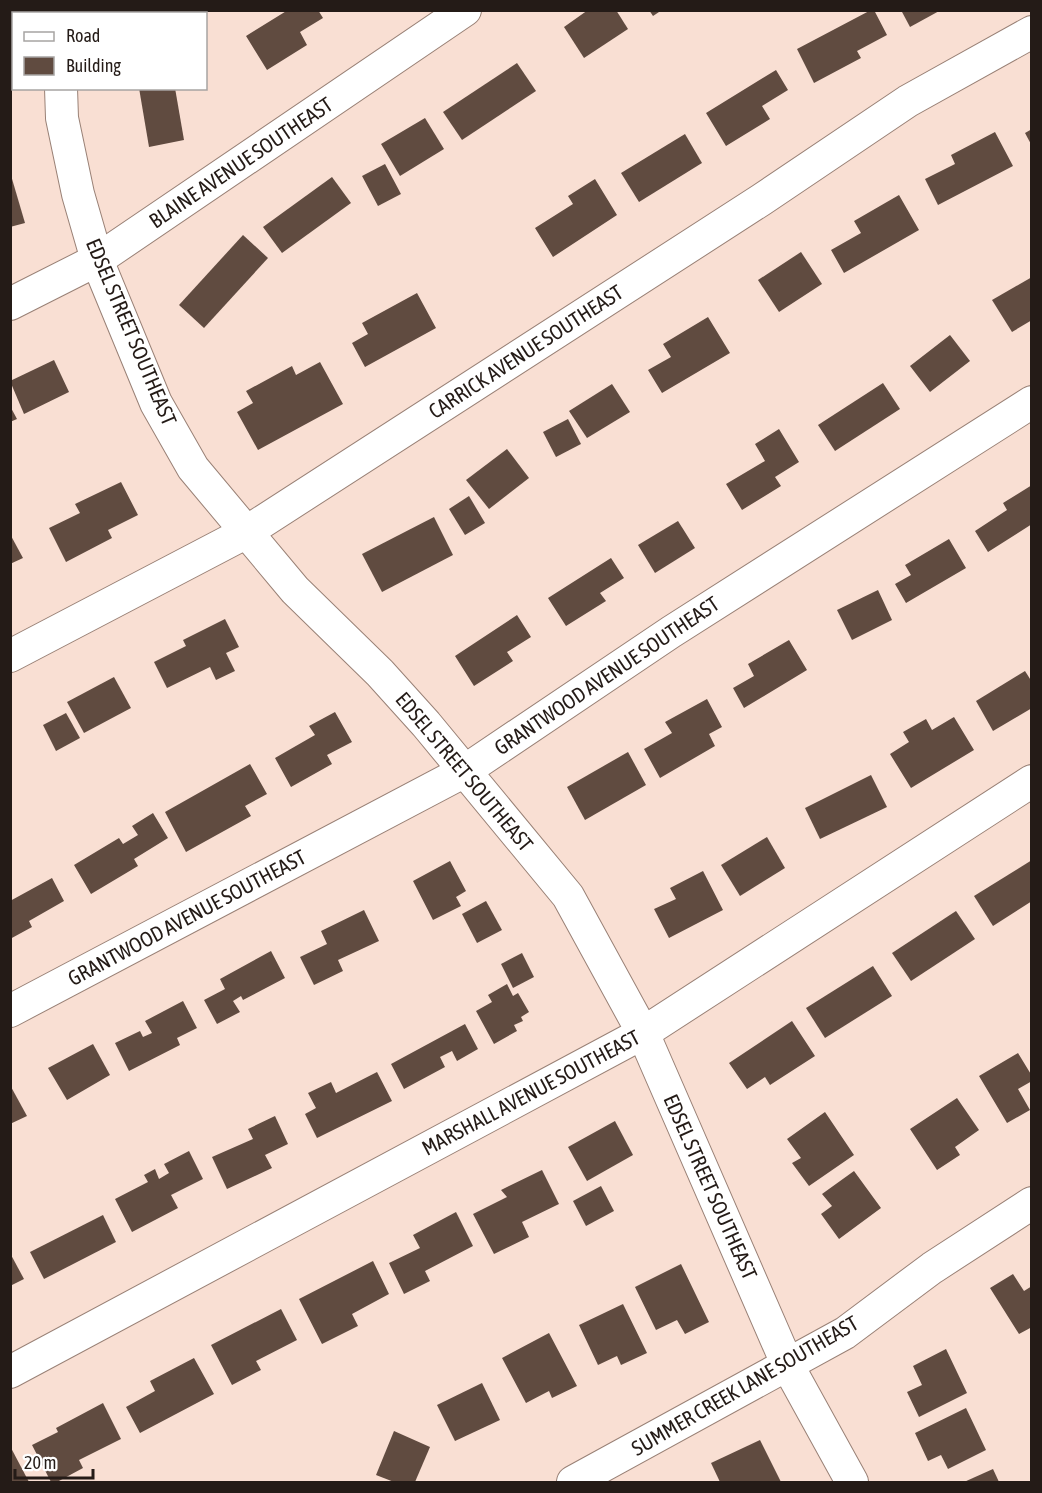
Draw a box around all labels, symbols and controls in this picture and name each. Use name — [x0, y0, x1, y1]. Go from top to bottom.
legend — [12, 12, 207, 90]
text: Road — [66, 25, 100, 46]
text: Building — [66, 55, 121, 76]
street label: BLAINE AVENUE SOUTHEAST — [144, 92, 337, 232]
street label: EDSEL STREET SOUTHEAST — [82, 235, 182, 428]
street label: CARRICK AVENUE SOUTHEAST — [424, 279, 627, 423]
street label: GRANTWOOD AVENUE SOUTHEAST — [490, 591, 723, 759]
street label: EDSEL STREET SOUTHEAST — [391, 687, 538, 856]
street label: GRANTWOOD AVENUE SOUTHEAST — [64, 844, 309, 990]
street label: MARSHALL AVENUE SOUTHEAST — [418, 1024, 644, 1160]
street label: EDSEL STREET SOUTHEAST — [659, 1090, 763, 1283]
street label: SUMMER CREEK LANE SOUTHEAST — [627, 1310, 862, 1460]
scale bar — [15, 1442, 93, 1480]
text: 20 m — [24, 1452, 56, 1473]

